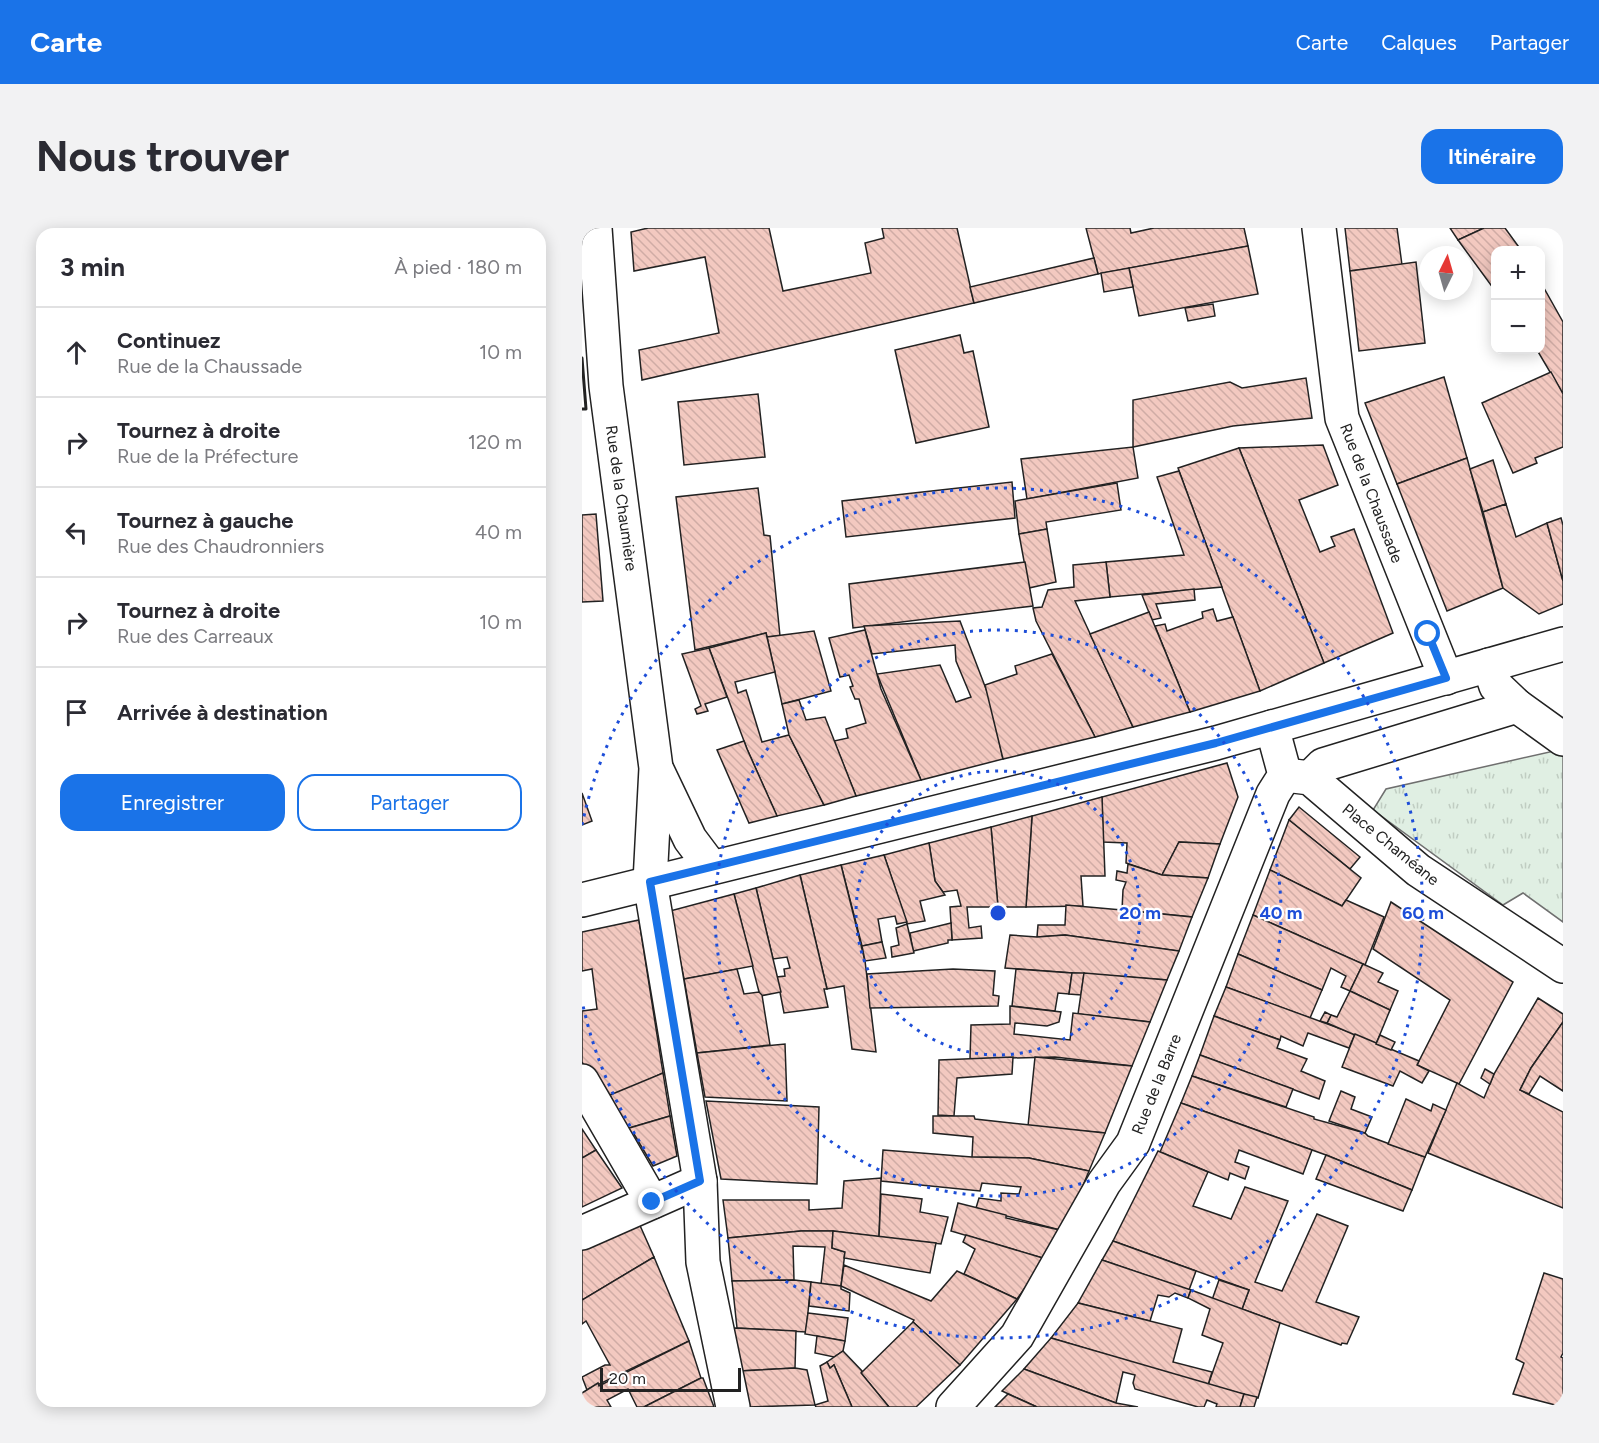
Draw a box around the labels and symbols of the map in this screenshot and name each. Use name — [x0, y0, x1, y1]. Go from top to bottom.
north arrow — [1419, 246, 1473, 300]
street label: Rue de la Chaussade — [1336, 421, 1407, 566]
street label: Rue de la Chaumière — [602, 424, 641, 572]
route start — [1414, 620, 1440, 646]
street label: Place Chaméane — [1338, 800, 1443, 889]
text: 20 m — [1119, 902, 1161, 924]
text: 40 m — [1259, 902, 1303, 924]
text: 60 m — [1402, 902, 1444, 924]
centre of rings — [988, 903, 1008, 923]
street label: Rue de la Barre — [1128, 1031, 1185, 1137]
route end — [638, 1188, 664, 1214]
scale bar — [600, 1365, 741, 1392]

